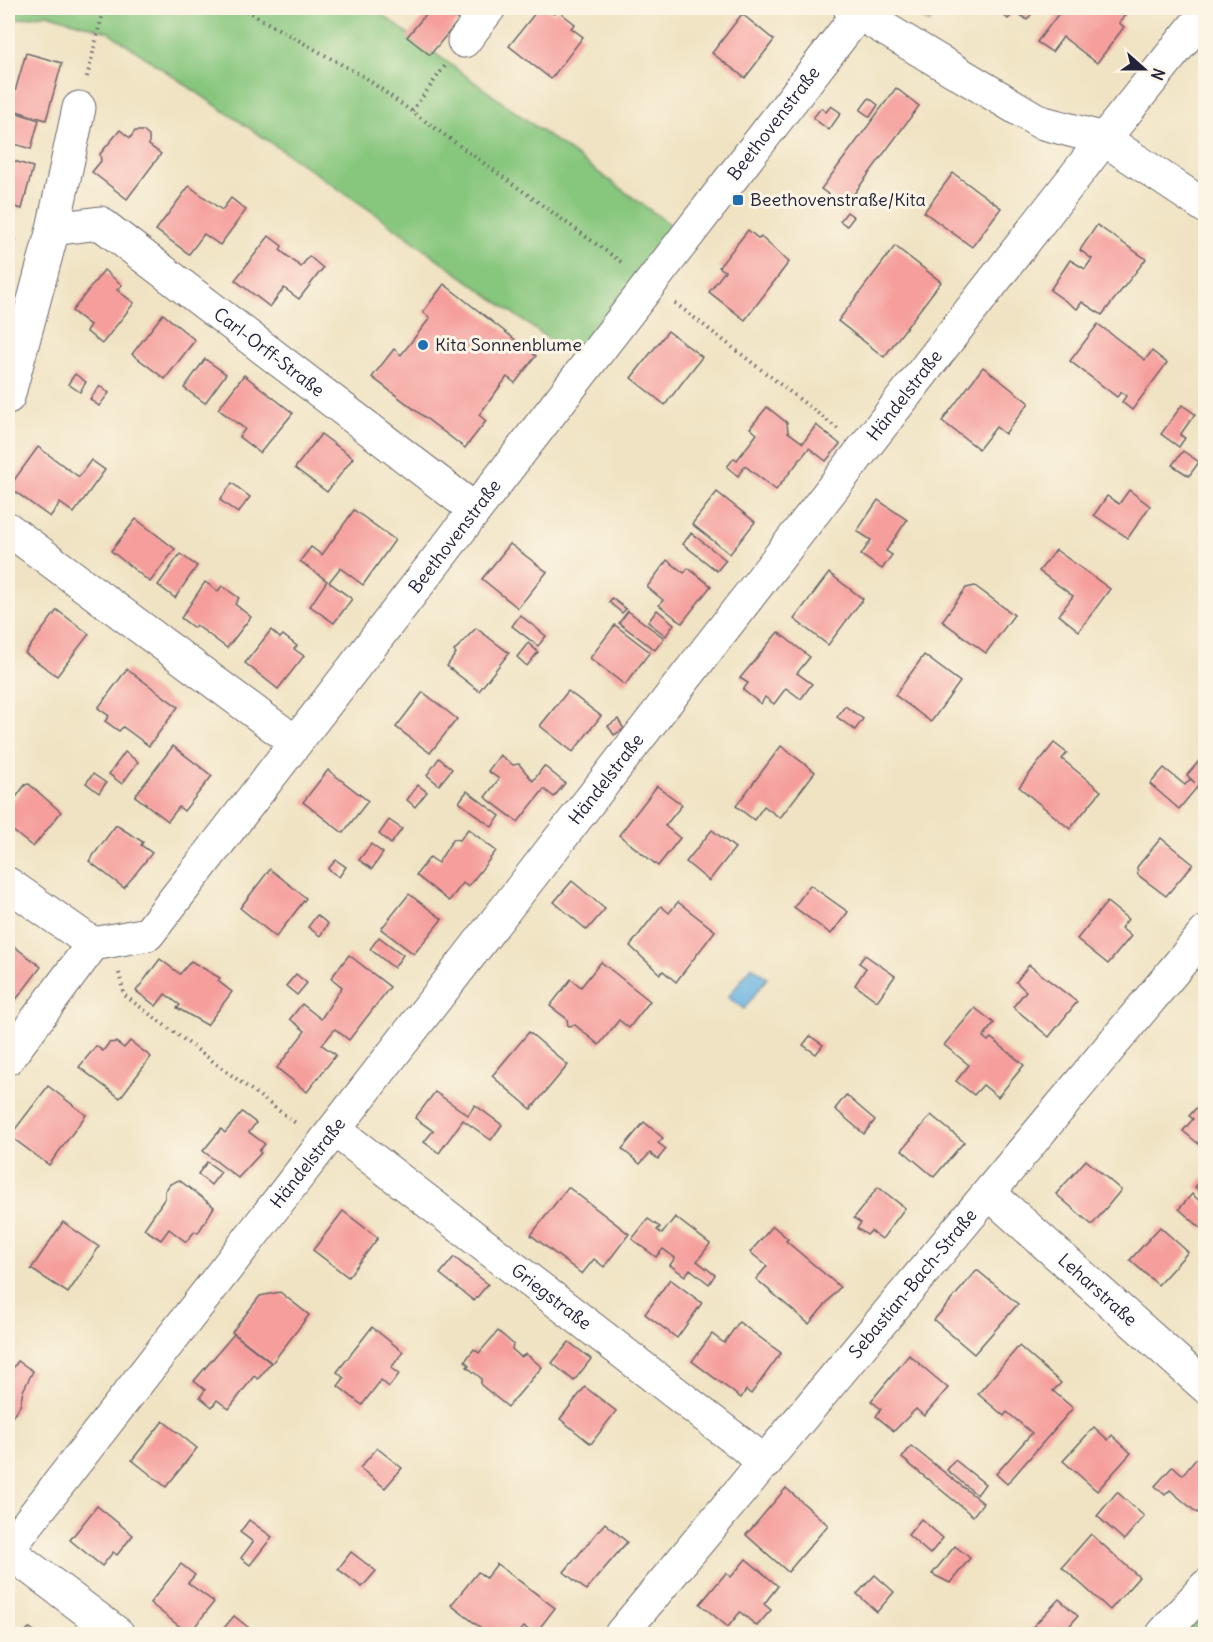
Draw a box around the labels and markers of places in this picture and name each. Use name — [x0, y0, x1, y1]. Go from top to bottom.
place label: Beethovenstraße/Kita — [750, 188, 926, 211]
marker: Beethovenstraße/Kita — [731, 193, 745, 207]
place label: Kita Sonnenblume — [435, 333, 582, 356]
marker: Kita Sonnenblume — [416, 338, 430, 352]

